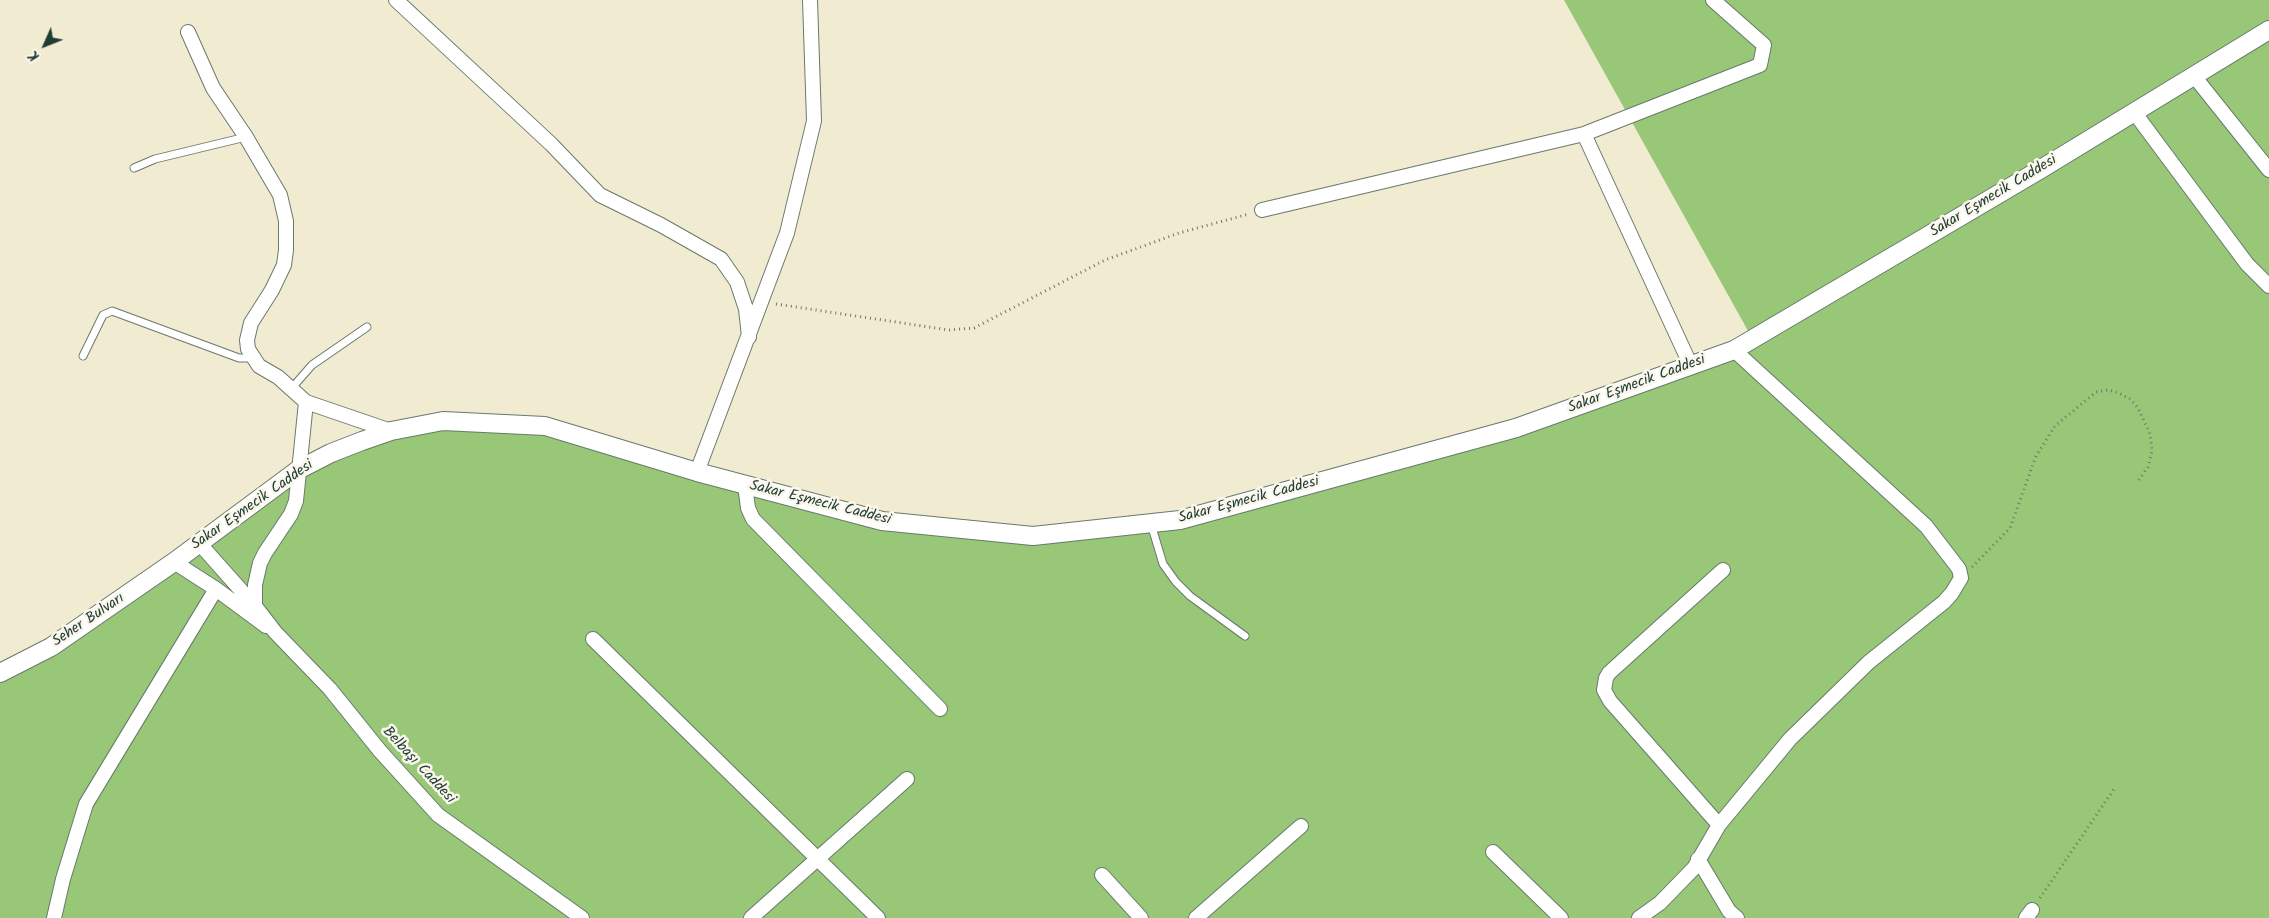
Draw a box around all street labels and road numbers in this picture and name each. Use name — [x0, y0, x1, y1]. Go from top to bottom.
street label: Sakar Eşmecik Caddesi — [1927, 152, 2061, 242]
street label: Sakar Eşmecik Caddesi — [1566, 352, 1708, 418]
street label: Sakar Eşmecik Caddesi — [188, 457, 318, 555]
street label: Sakar Eşmecik Caddesi — [1177, 474, 1321, 528]
street label: Sakar Eşmecik Caddesi — [748, 478, 892, 530]
street label: Seher Bulvarı — [49, 590, 129, 652]
street label: Belbaşı Caddesi — [378, 724, 458, 808]

